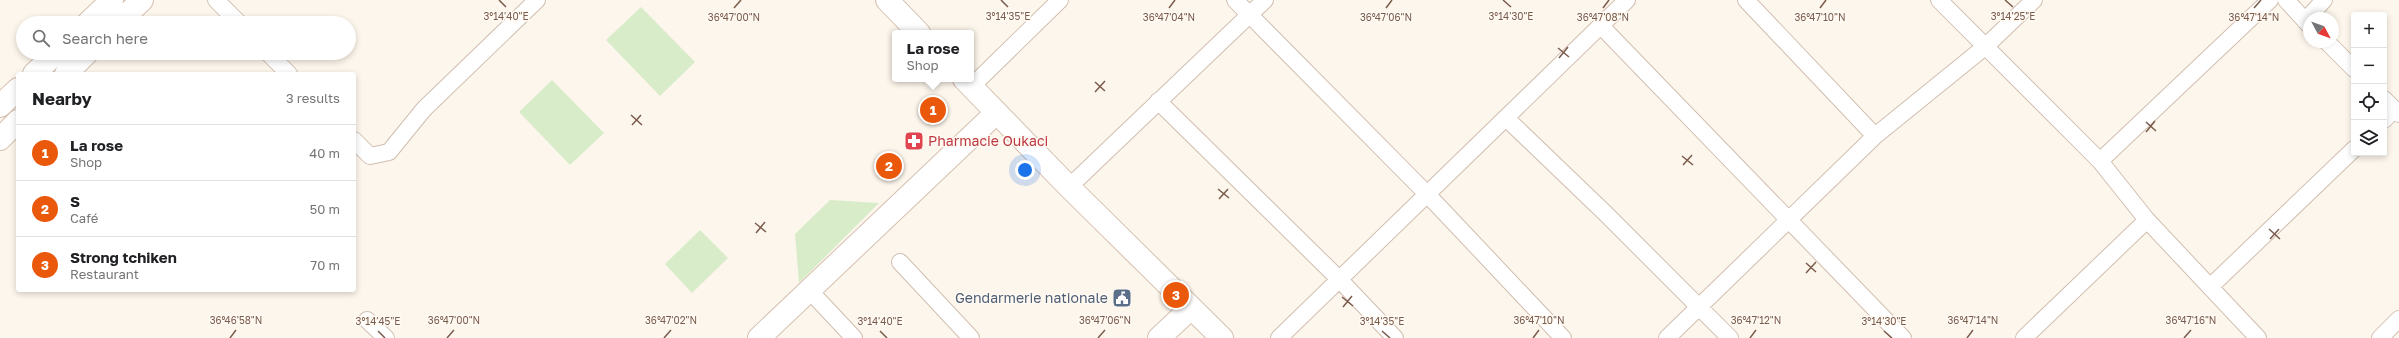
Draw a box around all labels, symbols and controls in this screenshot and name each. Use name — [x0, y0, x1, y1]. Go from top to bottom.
text: 3°14'40"E — [483, 10, 529, 22]
text: 3°14'35"E — [986, 10, 1030, 22]
text: 3°14'30"E — [1489, 10, 1533, 22]
text: 3°14'25"E — [1991, 10, 2035, 22]
text: 36°47'00"N — [708, 11, 760, 23]
text: 36°47'04"N — [1143, 11, 1195, 23]
text: 36°47'06"N — [1360, 11, 1412, 23]
text: 36°47'08"N — [1577, 11, 1629, 23]
text: 36°47'10"N — [1794, 11, 1846, 23]
text: 36°47'14"N — [2229, 11, 2279, 23]
north arrow — [2303, 12, 2339, 48]
map controls — [2351, 12, 2387, 156]
button: + — [2351, 12, 2387, 48]
search box — [16, 16, 356, 60]
icon: search — [30, 27, 52, 49]
text: Search here — [62, 29, 148, 47]
popup — [892, 30, 974, 82]
text: La rose — [906, 39, 960, 57]
button: − — [2351, 48, 2387, 84]
text: Shop — [906, 57, 939, 73]
button: locate — [2351, 84, 2387, 120]
text: Nearby — [32, 88, 92, 109]
text: 3 results — [286, 90, 340, 106]
pin: 1 — [920, 95, 946, 125]
button: layers — [2351, 120, 2387, 156]
pharmacy icon: Pharmacie Oukaci — [903, 130, 925, 152]
place label: Pharmacie Oukaci — [928, 132, 1048, 149]
text: La rose — [70, 136, 123, 154]
text: 1 — [42, 145, 48, 161]
text: 40 m — [309, 145, 340, 161]
pin: 2 — [876, 151, 902, 181]
text: Shop — [70, 154, 102, 170]
your location — [1015, 160, 1035, 180]
text: S — [70, 192, 80, 210]
text: 2 — [41, 201, 49, 217]
text: 50 m — [310, 201, 340, 217]
text: Café — [70, 210, 98, 226]
text: Strong tchiken — [70, 248, 177, 266]
text: 3 — [41, 257, 49, 273]
text: 70 m — [310, 257, 340, 273]
text: Restaurant — [70, 266, 139, 282]
pin: 3 — [1163, 280, 1189, 310]
public building icon: Gendarmerie nationale — [1111, 287, 1133, 309]
place label: Gendarmerie nationale — [955, 289, 1108, 306]
text: 36°46'58"N — [210, 314, 262, 326]
text: 36°47'00"N — [428, 314, 480, 326]
text: 36°47'02"N — [645, 314, 697, 326]
text: 36°47'06"N — [1079, 314, 1131, 326]
text: 36°47'10"N — [1513, 314, 1565, 326]
text: 36°47'12"N — [1731, 314, 1781, 326]
text: 36°47'14"N — [1948, 314, 1998, 326]
text: 36°47'16"N — [2166, 314, 2216, 326]
text: 3°14'45"E — [356, 315, 400, 327]
text: 3°14'40"E — [857, 315, 903, 327]
text: 3°14'35"E — [1360, 315, 1404, 327]
text: 3°14'30"E — [1862, 315, 1906, 327]

